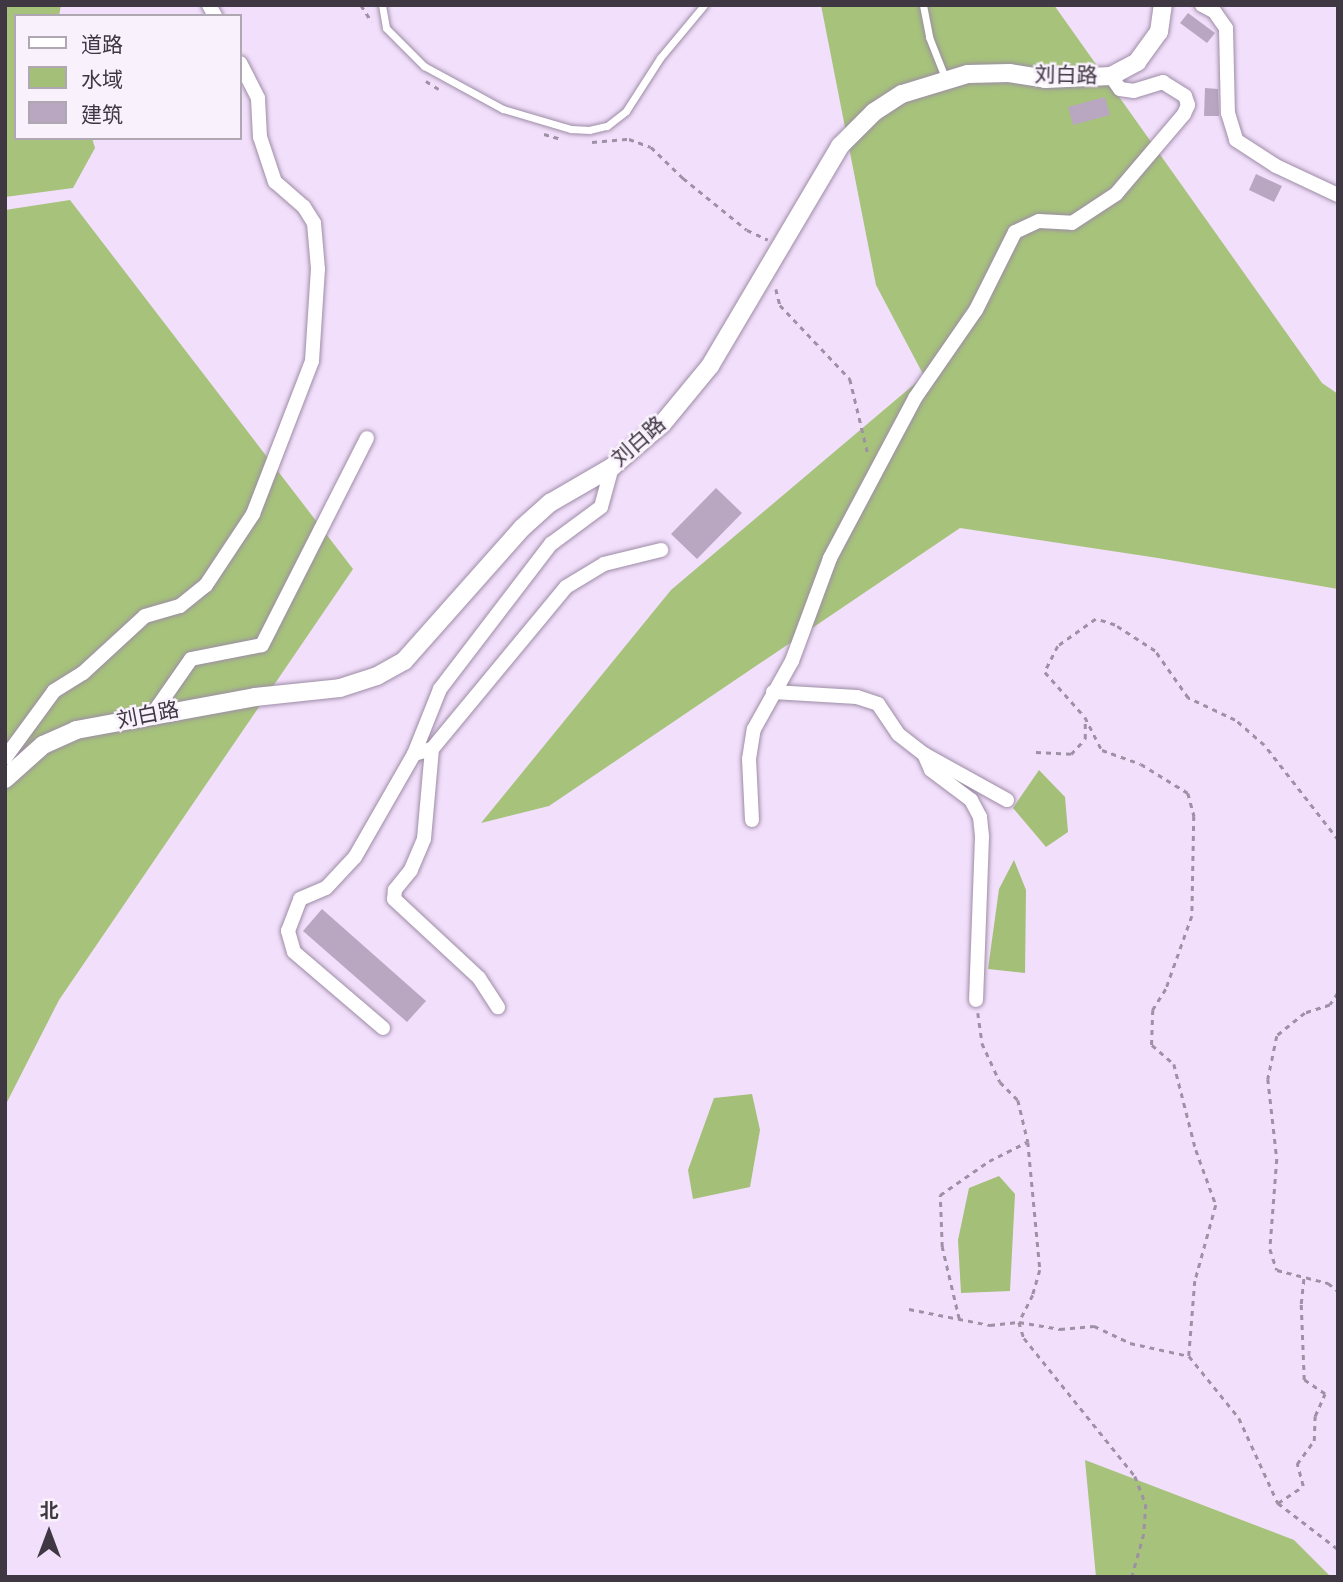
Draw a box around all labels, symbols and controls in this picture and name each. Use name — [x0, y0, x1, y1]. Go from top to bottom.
legend — [14, 14, 242, 140]
text: 道路 — [81, 33, 123, 58]
street label: 刘白路 — [1034, 63, 1098, 89]
text: 水域 — [81, 68, 123, 93]
text: 建筑 — [81, 103, 123, 128]
street label: 刘白路 — [607, 412, 671, 472]
street label: 刘白路 — [115, 698, 181, 734]
north arrow — [14, 1498, 84, 1568]
text: 北 — [39, 1500, 59, 1523]

